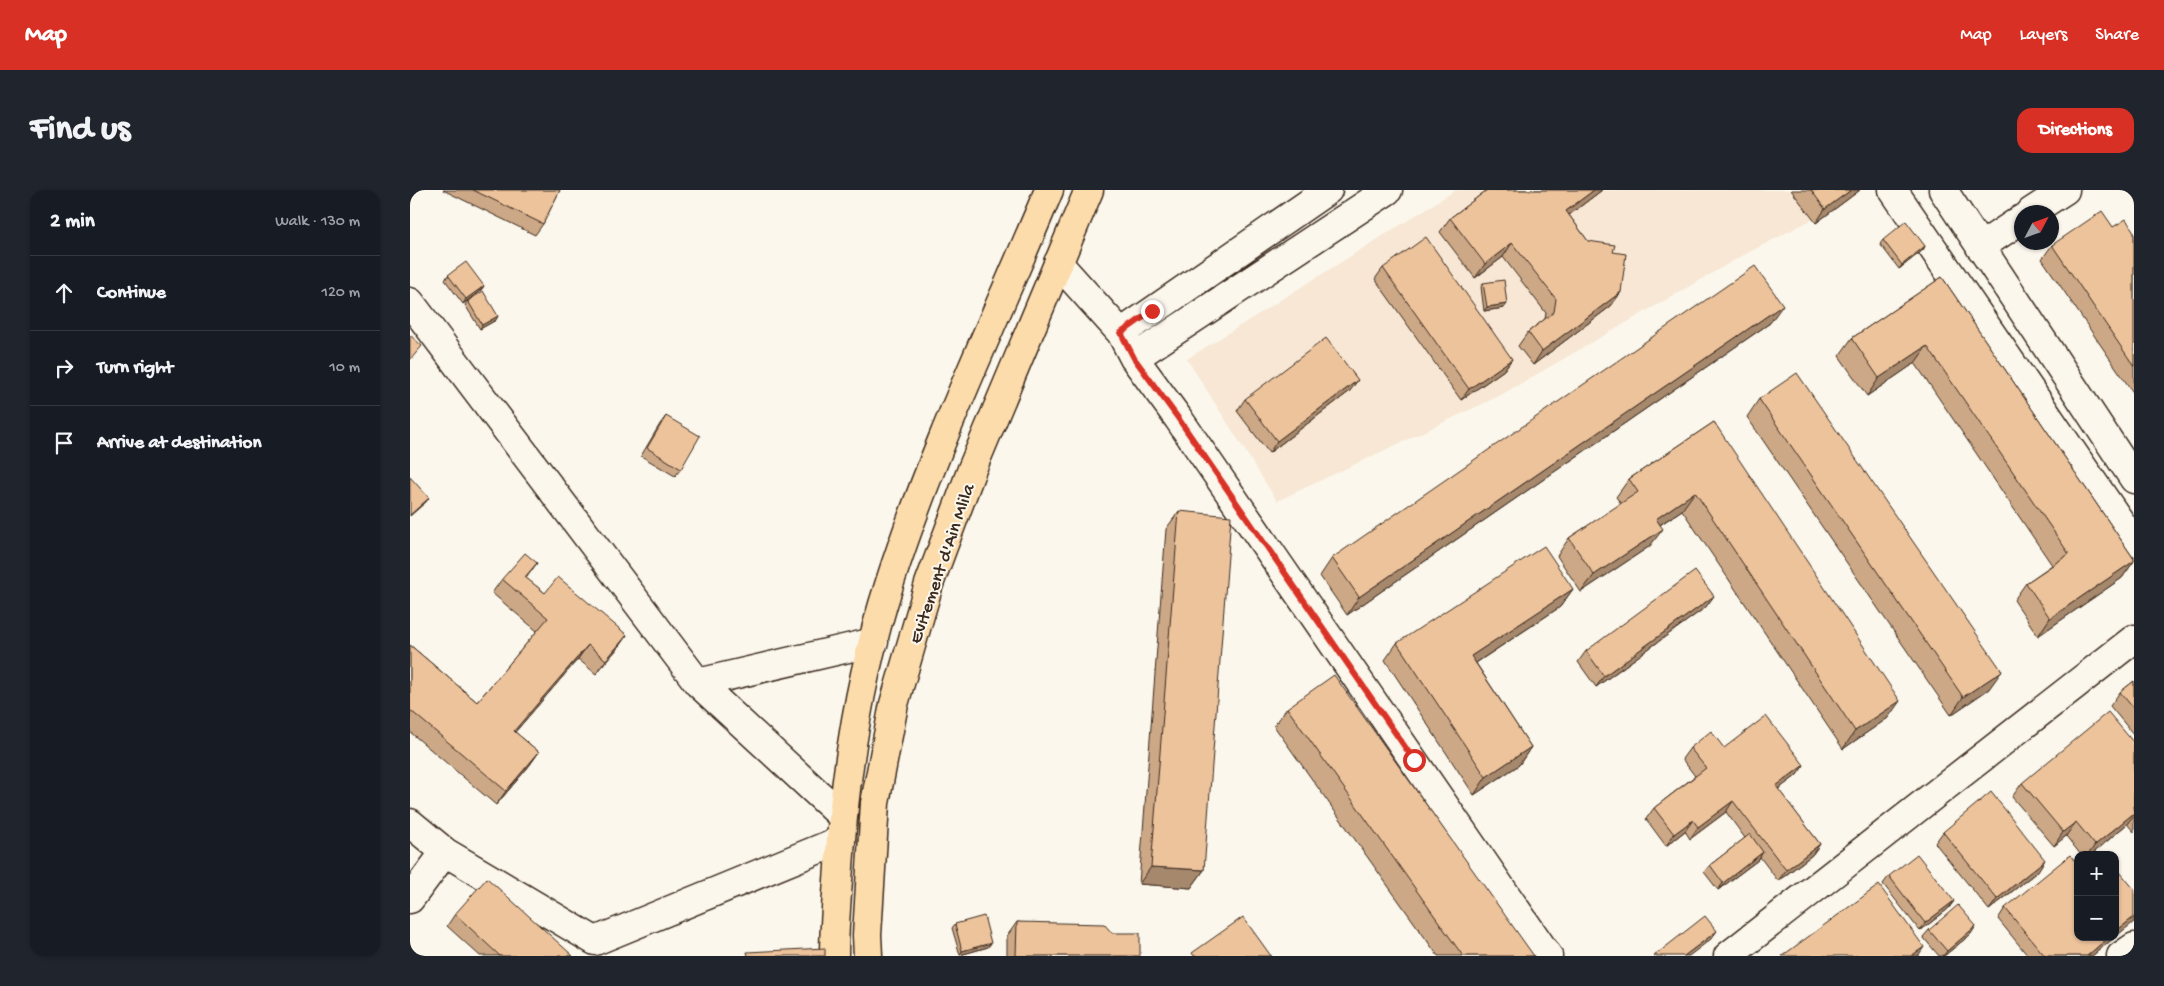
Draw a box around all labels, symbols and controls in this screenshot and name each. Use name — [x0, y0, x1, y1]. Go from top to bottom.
text: Map — [25, 21, 67, 50]
text: Map — [1960, 25, 1992, 46]
text: Layers — [2020, 25, 2067, 46]
text: Share — [2095, 25, 2139, 46]
button: Directions — [2017, 108, 2134, 153]
text: Find us — [30, 110, 130, 151]
north arrow — [2014, 205, 2059, 250]
text: 2 min — [50, 210, 95, 235]
text: Walk · 130 m — [275, 213, 360, 232]
icon: ahead — [50, 279, 78, 307]
text: Continue — [97, 282, 166, 305]
text: 120 m — [321, 284, 360, 303]
route end — [1141, 300, 1164, 323]
icon: right — [50, 354, 78, 382]
text: Turn right — [97, 357, 173, 380]
text: 10 m — [329, 359, 360, 378]
icon: arrive — [50, 429, 78, 457]
text: Arrive at destination — [97, 432, 261, 455]
street label: Evitement d'Ain Mlila — [905, 480, 982, 647]
route start — [1403, 749, 1426, 772]
map controls — [2074, 851, 2119, 941]
button: + — [2074, 851, 2119, 896]
button: − — [2074, 896, 2119, 941]

